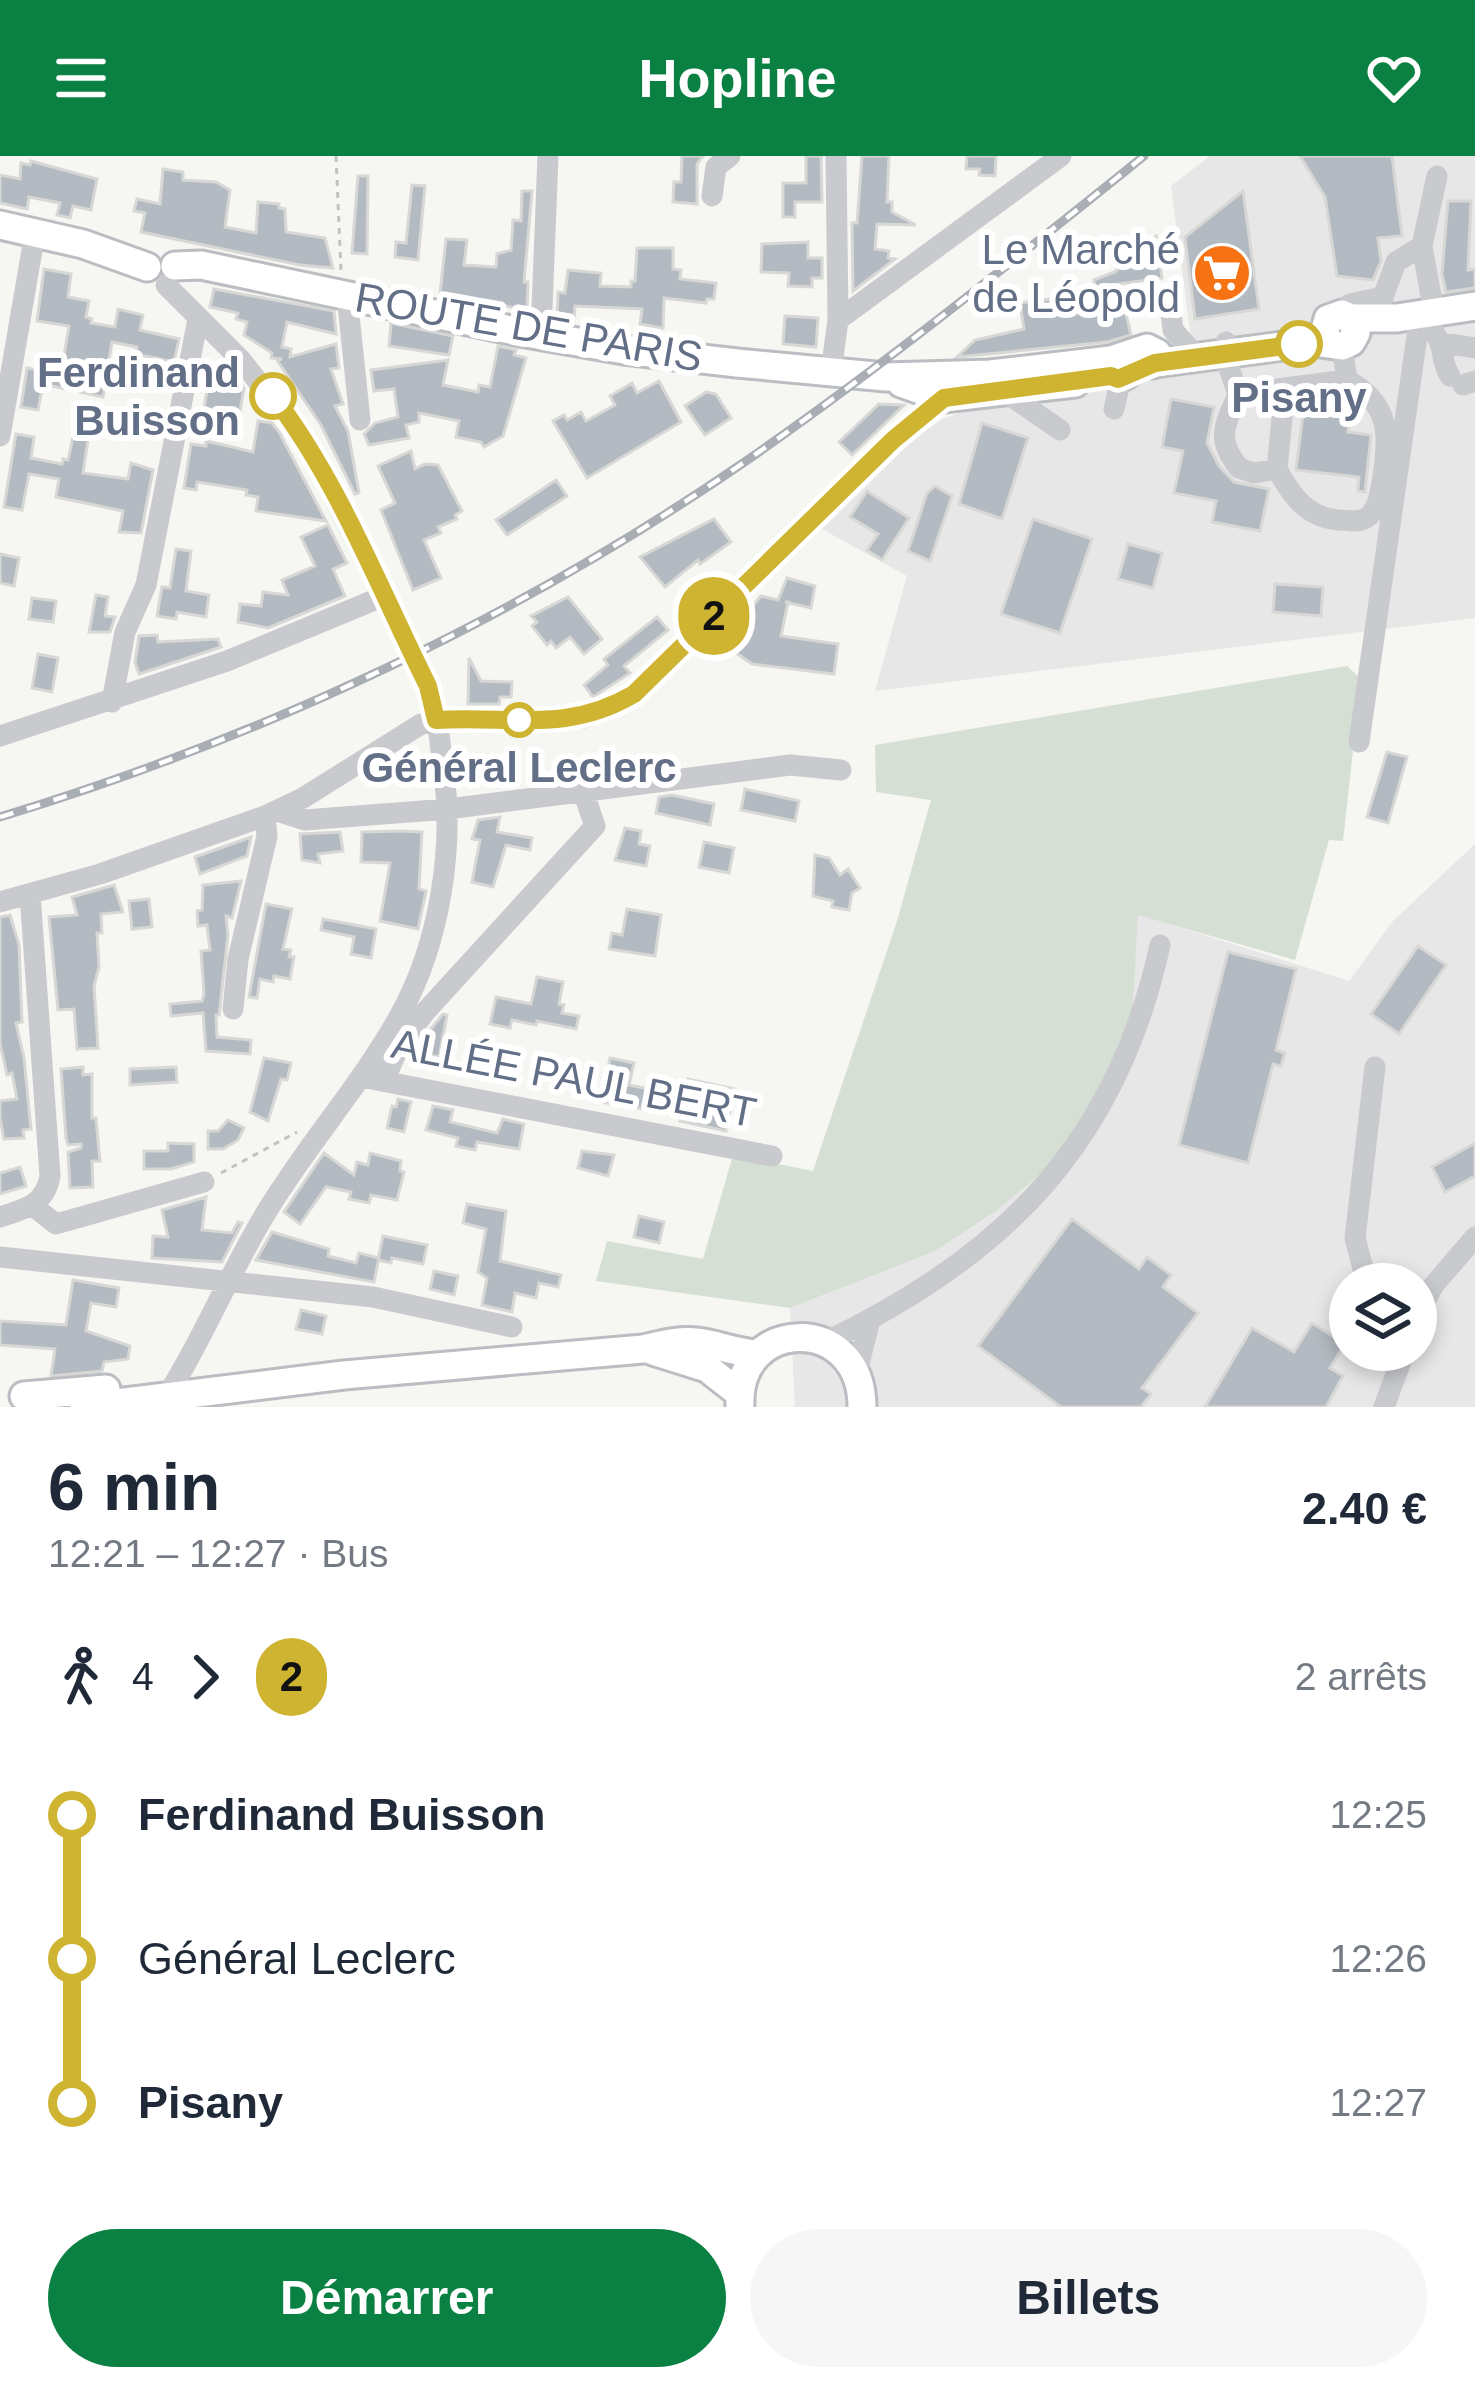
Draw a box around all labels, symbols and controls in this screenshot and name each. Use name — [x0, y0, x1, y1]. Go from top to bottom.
icon: menu — [48, 45, 114, 111]
icon: heart — [1361, 45, 1427, 111]
text: Hopline — [639, 48, 837, 108]
place label: Le Marché de Léopold — [972, 226, 1180, 321]
supermarket icon: Le Marché de Léopold — [1191, 242, 1253, 304]
street label: ROUTE DE PARIS — [352, 273, 706, 381]
marker: Pisany — [1277, 322, 1321, 366]
place label: Ferdinand Buisson — [37, 349, 240, 444]
marker: Ferdinand Buisson — [251, 374, 295, 418]
place label: Pisany — [1231, 374, 1367, 421]
line badge: 2 — [675, 577, 753, 655]
text: 2 — [702, 592, 726, 639]
marker: Général Leclerc — [503, 704, 535, 736]
place label: Général Leclerc — [361, 744, 677, 791]
street label: ALLÉE PAUL BERT — [388, 1020, 760, 1136]
map controls — [1329, 1263, 1437, 1371]
button: layers — [1329, 1263, 1437, 1371]
text: 6 min — [48, 1450, 220, 1524]
text: 2.40 € — [1302, 1483, 1427, 1534]
text: 12:21 – 12:27 · Bus — [48, 1532, 388, 1575]
icon: walk — [48, 1644, 114, 1710]
icon: forward — [172, 1644, 238, 1710]
text: 2 — [280, 1653, 303, 1700]
text: 4 — [132, 1655, 154, 1698]
text: 2 arrêts — [1295, 1655, 1427, 1698]
text: Ferdinand Buisson — [138, 1789, 546, 1840]
text: 12:25 — [1329, 1793, 1427, 1836]
text: Général Leclerc — [138, 1933, 456, 1984]
text: 12:26 — [1329, 1937, 1427, 1980]
text: Pisany — [138, 2077, 283, 2128]
text: 12:27 — [1329, 2081, 1427, 2124]
button: Démarrer — [48, 2229, 726, 2367]
button: Billets — [750, 2229, 1427, 2367]

